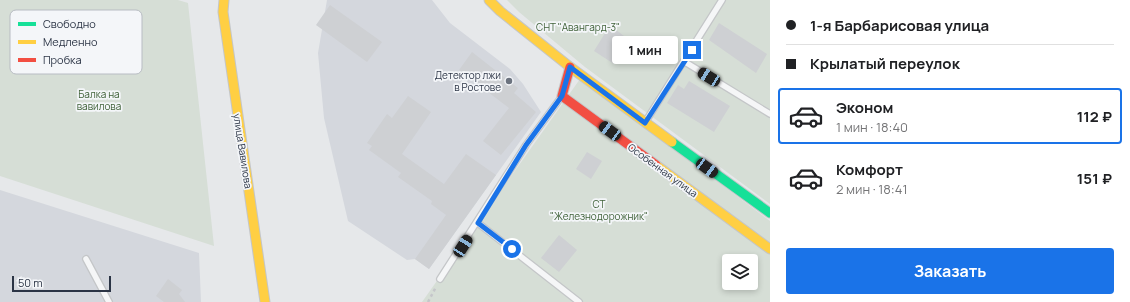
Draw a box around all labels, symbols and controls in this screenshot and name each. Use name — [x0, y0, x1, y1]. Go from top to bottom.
legend — [10, 10, 142, 74]
text: 1-я Барбарисовая улица — [810, 15, 989, 36]
text: Свободно — [43, 16, 96, 31]
park label: СНТ "Авангард-3" — [536, 20, 620, 34]
text: Медленно — [43, 34, 98, 49]
callout: 1 мин — [612, 36, 678, 64]
text: 1 мин — [628, 41, 662, 59]
route end — [683, 41, 701, 59]
text: Пробка — [43, 52, 82, 67]
text: Крылатый переулок — [810, 53, 960, 74]
car — [696, 66, 722, 88]
place label: Детектор лжи в Ростове — [435, 68, 501, 94]
marker: Детектор лжи в Ростове — [504, 76, 514, 86]
park label: Балка на вавилова — [77, 87, 121, 113]
text: Эконом — [836, 97, 893, 118]
icon: car — [788, 98, 824, 134]
text: 112 ₽ — [1077, 106, 1112, 127]
street label: улица Вавилова — [230, 113, 256, 189]
text: 1 мин · 18:40 — [836, 118, 908, 136]
car — [597, 119, 623, 143]
street label: Особенная улица — [625, 140, 701, 200]
car — [694, 156, 720, 180]
text: Комфорт — [836, 159, 903, 180]
icon: car — [788, 160, 824, 196]
text: 151 ₽ — [1077, 168, 1112, 189]
text: 2 мин · 18:41 — [836, 180, 907, 198]
park label: СТ "Железнодорожник" — [550, 197, 648, 223]
car — [451, 233, 475, 259]
route start — [503, 240, 521, 258]
button: Заказать — [786, 248, 1114, 294]
map controls — [722, 254, 758, 290]
button: layers — [722, 254, 758, 290]
scale bar — [12, 274, 111, 293]
text: 50 m — [18, 275, 43, 290]

